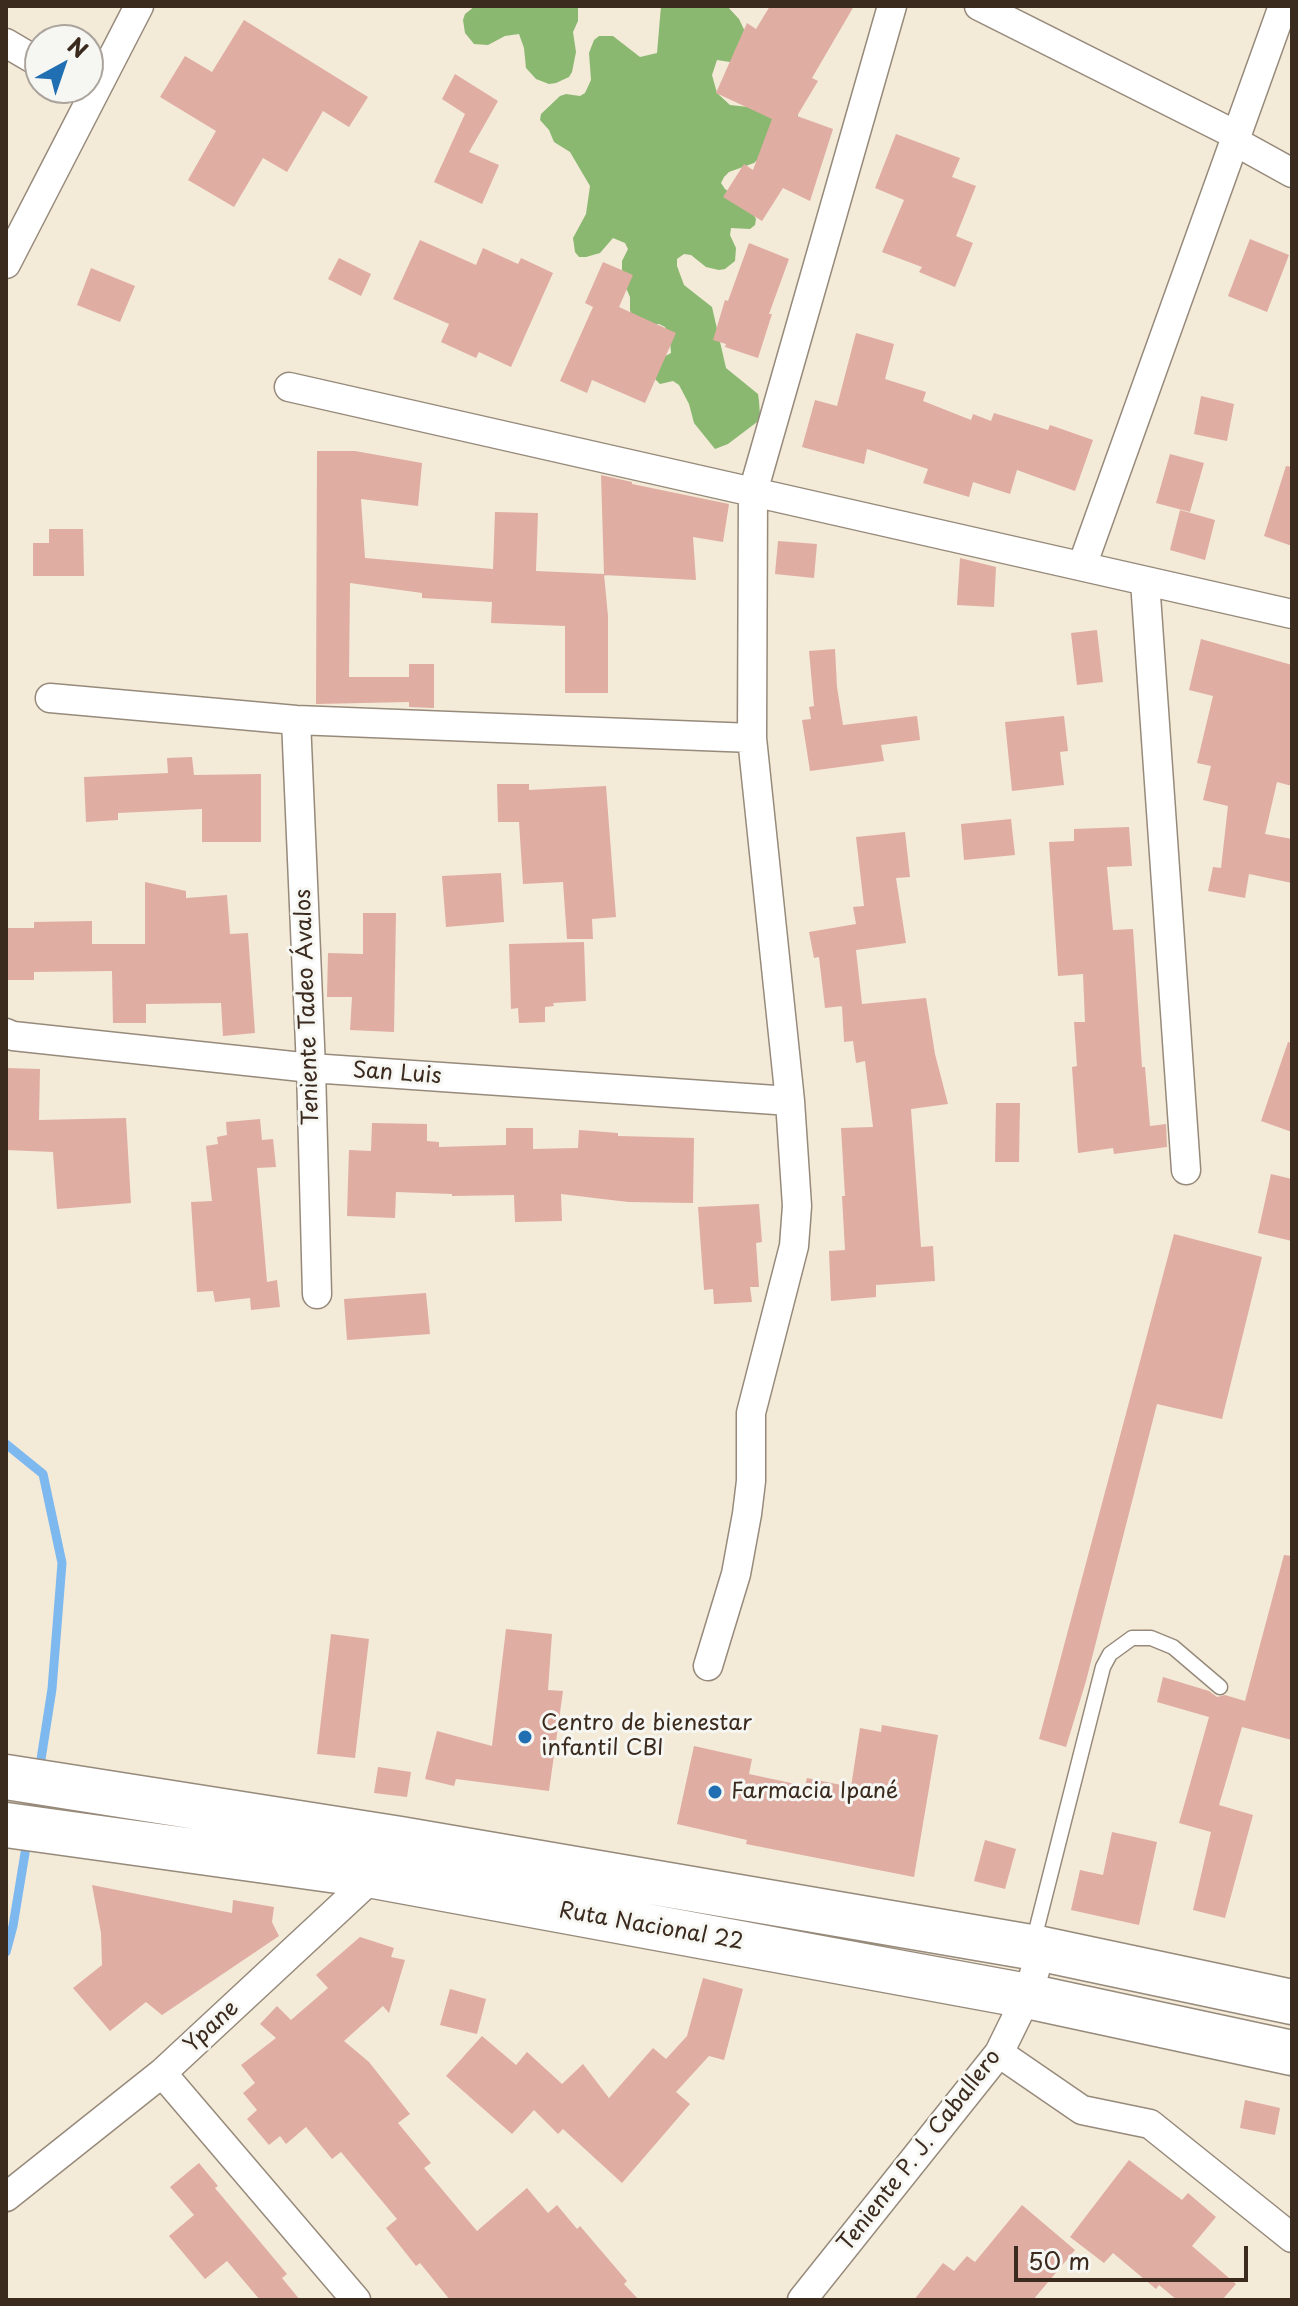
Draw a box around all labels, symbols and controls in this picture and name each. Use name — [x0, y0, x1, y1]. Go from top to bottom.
north arrow — [24, 24, 104, 104]
text: N — [61, 29, 96, 65]
street label: Teniente Tadeo Ávalos — [291, 888, 325, 1126]
street label: San Luis — [352, 1058, 442, 1090]
place label: Centro de bienestar infantil CBI — [541, 1711, 752, 1762]
marker: Centro de bienestar infantil CBI — [516, 1728, 534, 1746]
place label: Farmacia Ipané — [731, 1779, 898, 1805]
marker: Farmacia Ipané — [706, 1783, 724, 1801]
street label: Ruta Nacional 22 — [557, 1898, 745, 1956]
street label: Ypane — [179, 1995, 245, 2059]
street label: Teniente P. J. Caballero — [833, 2045, 1007, 2257]
scale bar — [1018, 2230, 1252, 2280]
text: 50 m — [1028, 2242, 1090, 2278]

